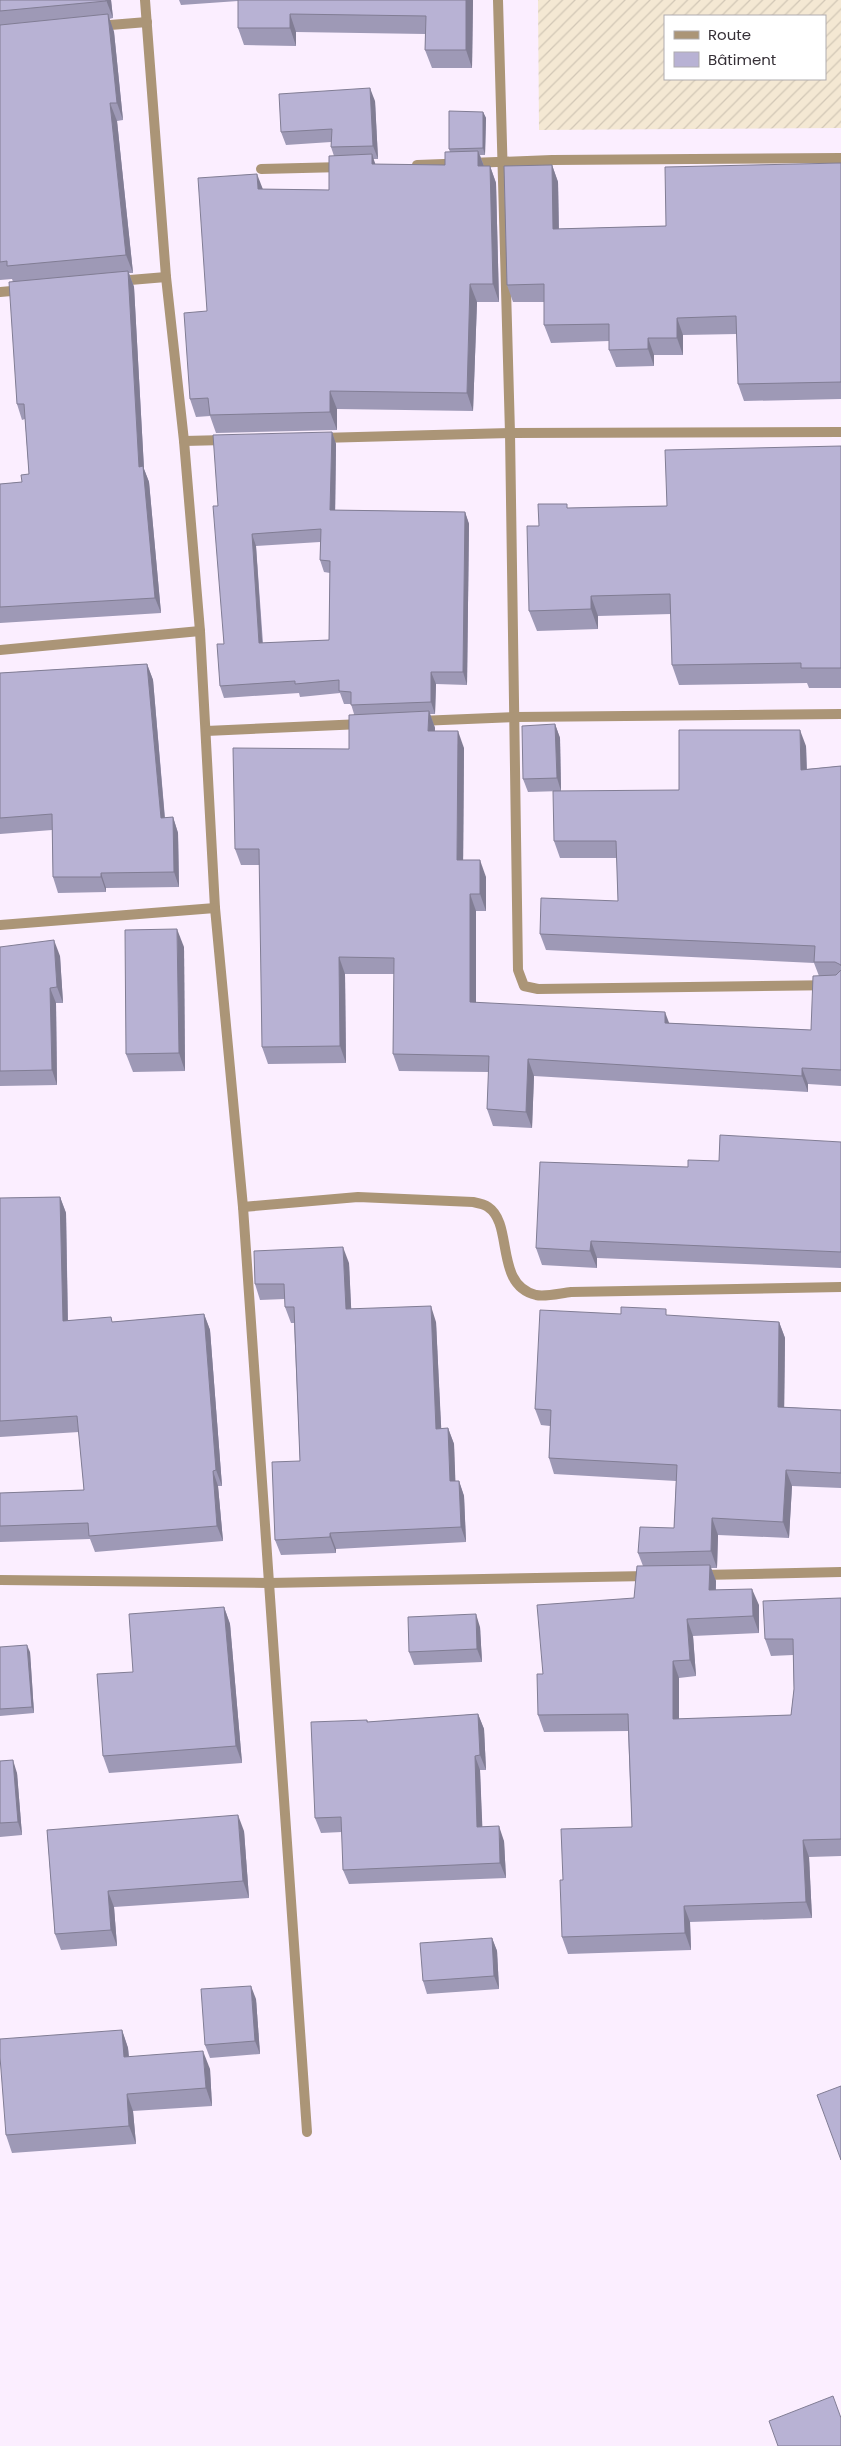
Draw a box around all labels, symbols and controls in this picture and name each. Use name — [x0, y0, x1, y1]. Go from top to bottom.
legend — [664, 15, 826, 80]
text: Route — [708, 24, 751, 45]
text: Bâtiment — [708, 49, 776, 70]

